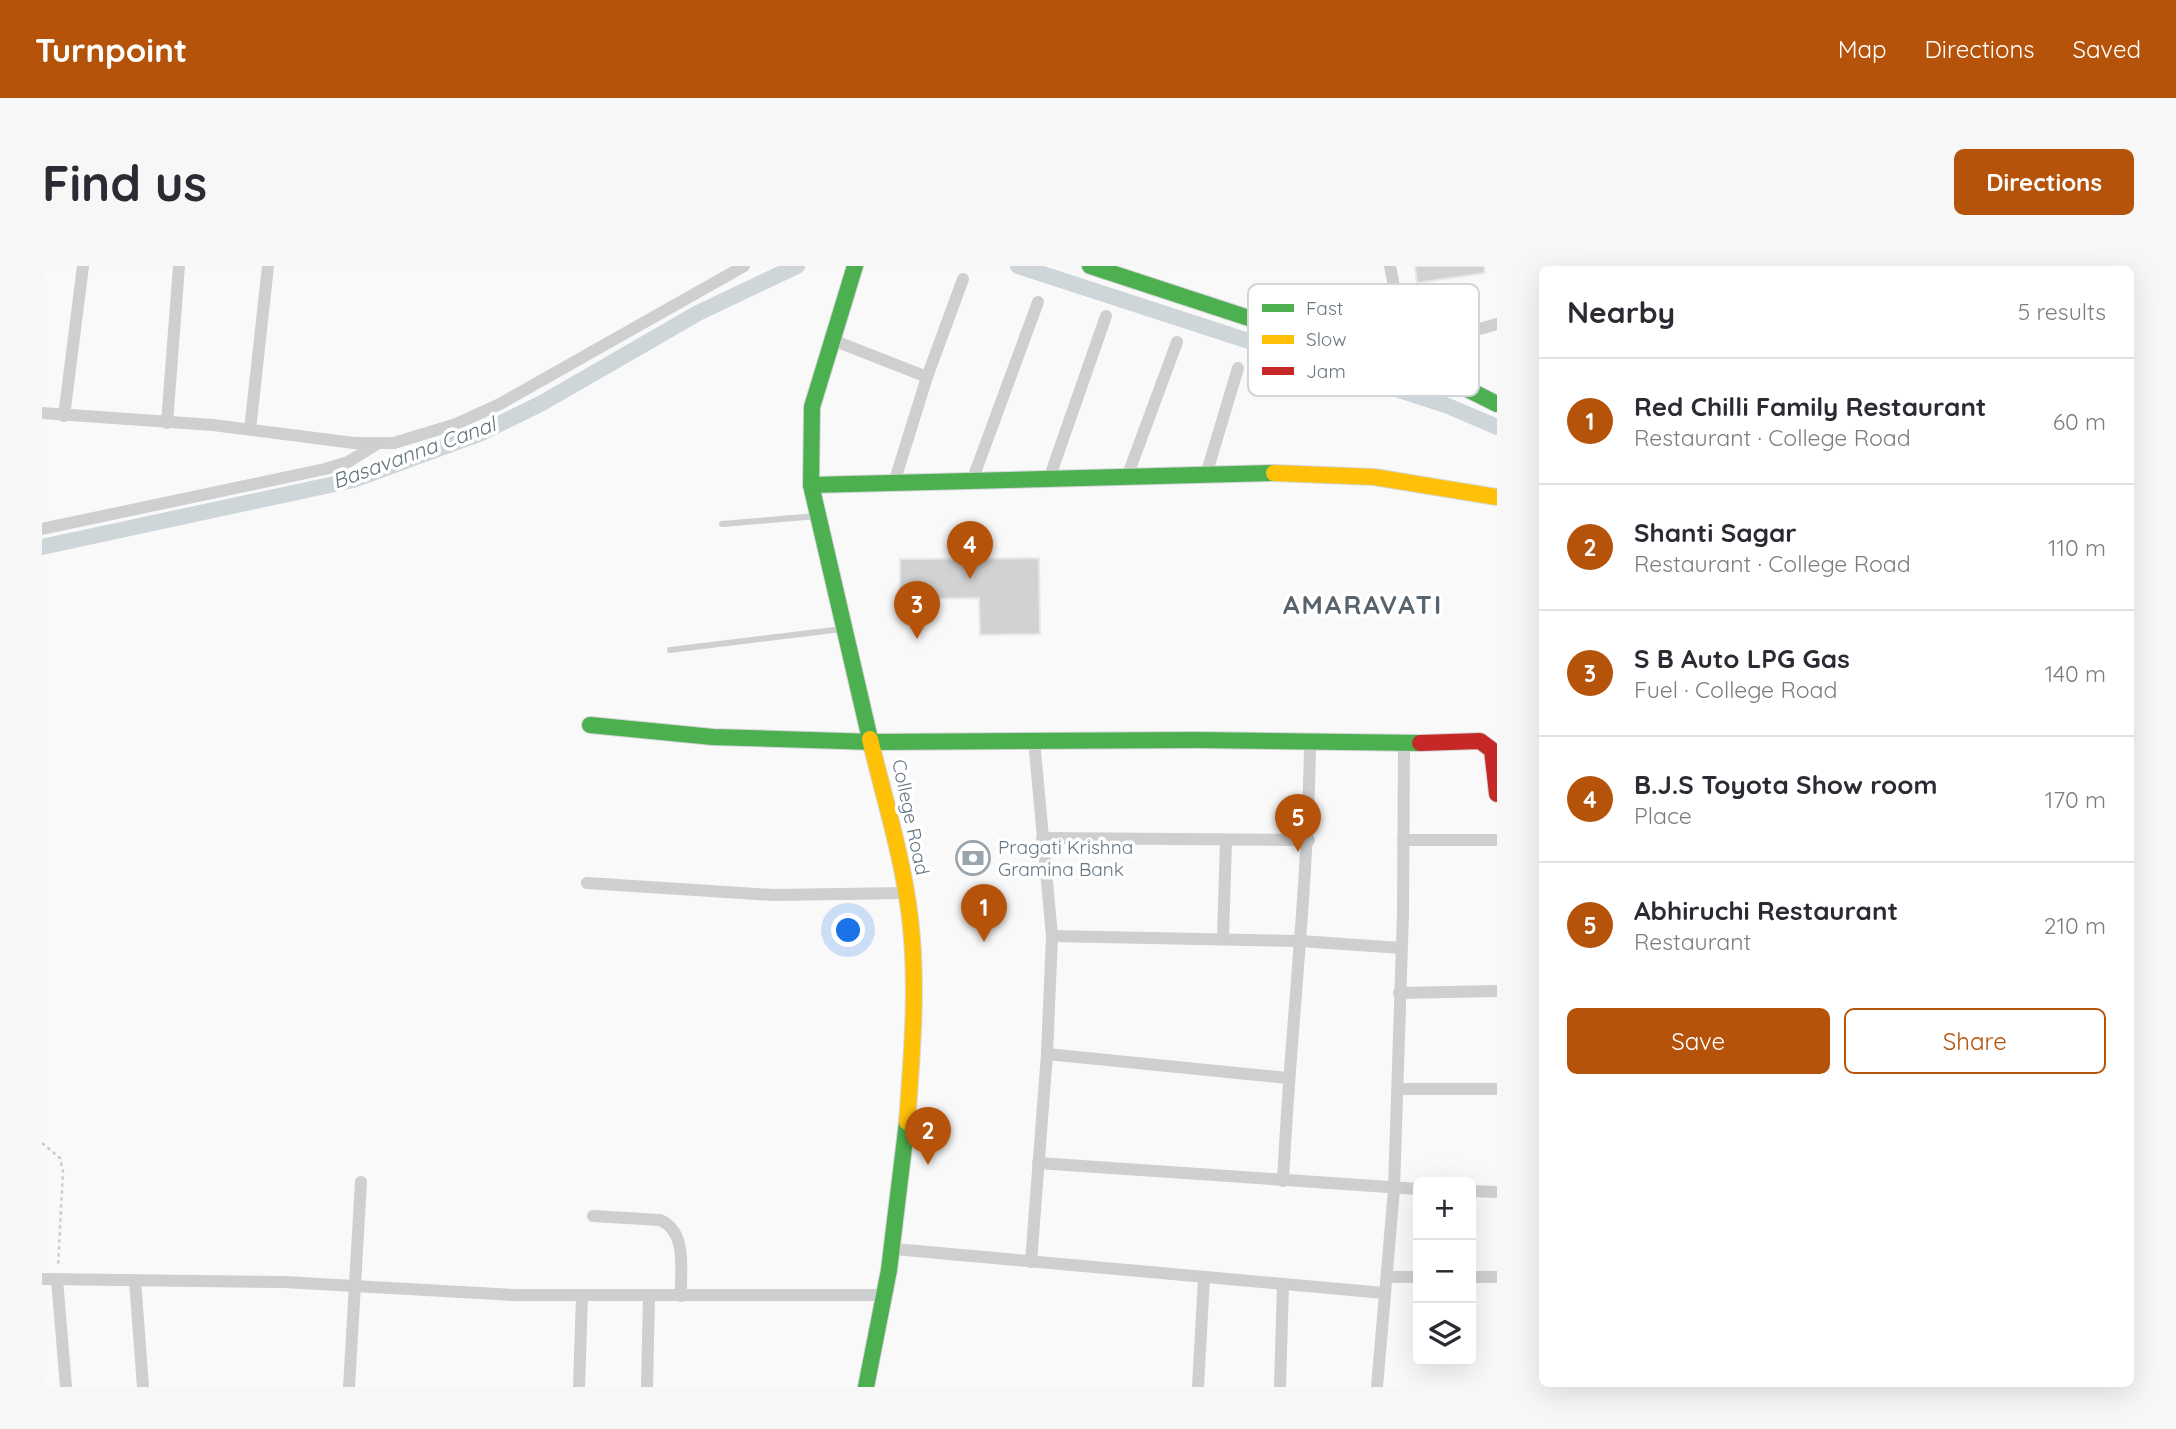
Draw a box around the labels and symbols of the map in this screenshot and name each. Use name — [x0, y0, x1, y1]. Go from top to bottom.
legend — [1248, 284, 1479, 396]
text: Fast — [1306, 296, 1343, 320]
text: Slow — [1306, 327, 1347, 351]
text: Jam — [1306, 359, 1346, 383]
water label: Basavanna Canal — [329, 410, 501, 494]
pin: 4 — [947, 521, 993, 579]
pin: 3 — [894, 581, 940, 639]
district label: AMARAVATI — [1283, 588, 1443, 621]
street label: College Road — [887, 757, 935, 877]
pin: 5 — [1275, 794, 1321, 852]
place label: Pragati Krishna Gramina Bank — [998, 835, 1133, 881]
bank icon: Pragati Krishna Gramina Bank — [954, 839, 992, 877]
pin: 1 — [961, 884, 1007, 942]
your location — [831, 913, 865, 947]
pin: 2 — [905, 1107, 951, 1165]

